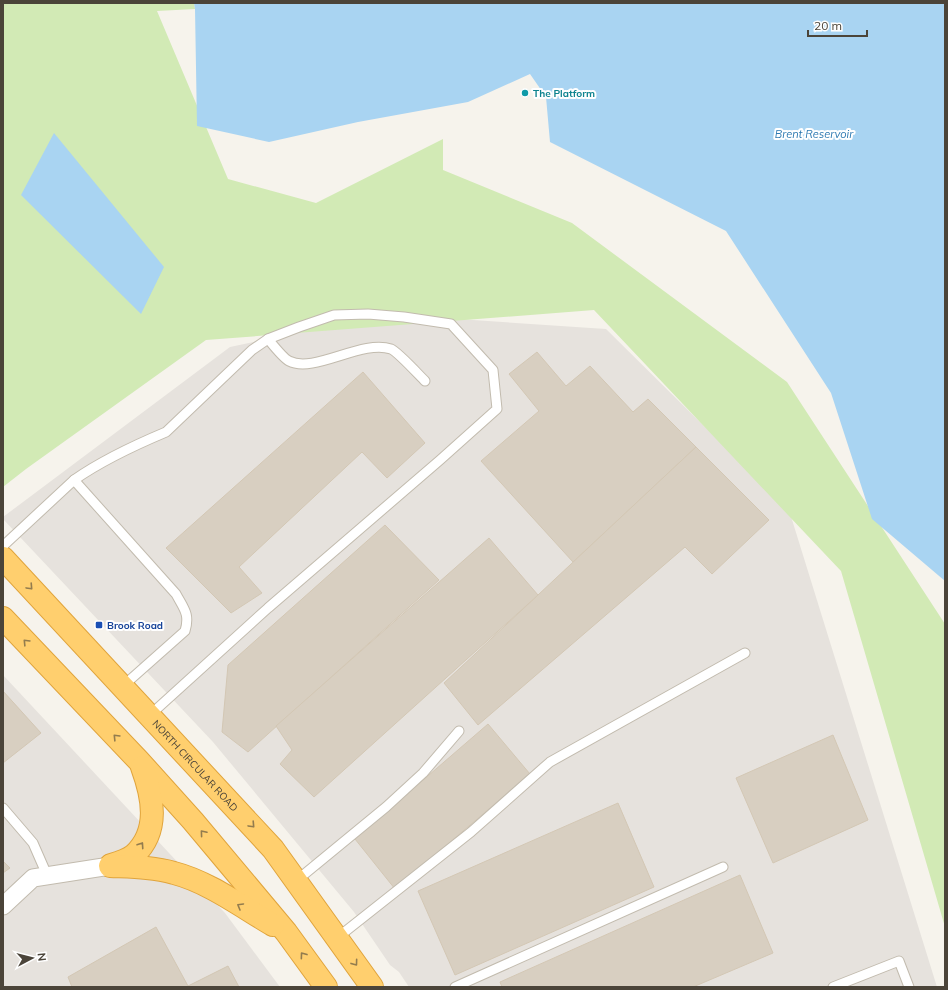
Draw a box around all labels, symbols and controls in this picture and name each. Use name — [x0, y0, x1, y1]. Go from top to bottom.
scale bar — [808, 12, 867, 38]
text: 20 m — [814, 18, 842, 33]
place label: The Platform — [533, 87, 595, 100]
marker: The Platform — [520, 88, 530, 98]
water label: Brent Reservoir — [775, 127, 854, 141]
one-way arrow — [25, 582, 32, 590]
place label: Brook Road — [107, 619, 163, 632]
marker: Brook Road — [94, 620, 104, 630]
one-way arrow — [24, 640, 31, 647]
street label: NORTH CIRCULAR ROAD — [150, 717, 241, 814]
one-way arrow — [113, 734, 121, 742]
one-way arrow — [247, 821, 254, 828]
one-way arrow — [201, 830, 208, 838]
one-way arrow — [136, 843, 143, 850]
one-way arrow — [237, 903, 244, 910]
north arrow — [12, 938, 52, 978]
text: N — [34, 952, 49, 962]
one-way arrow — [301, 953, 308, 960]
one-way arrow — [350, 959, 358, 966]

